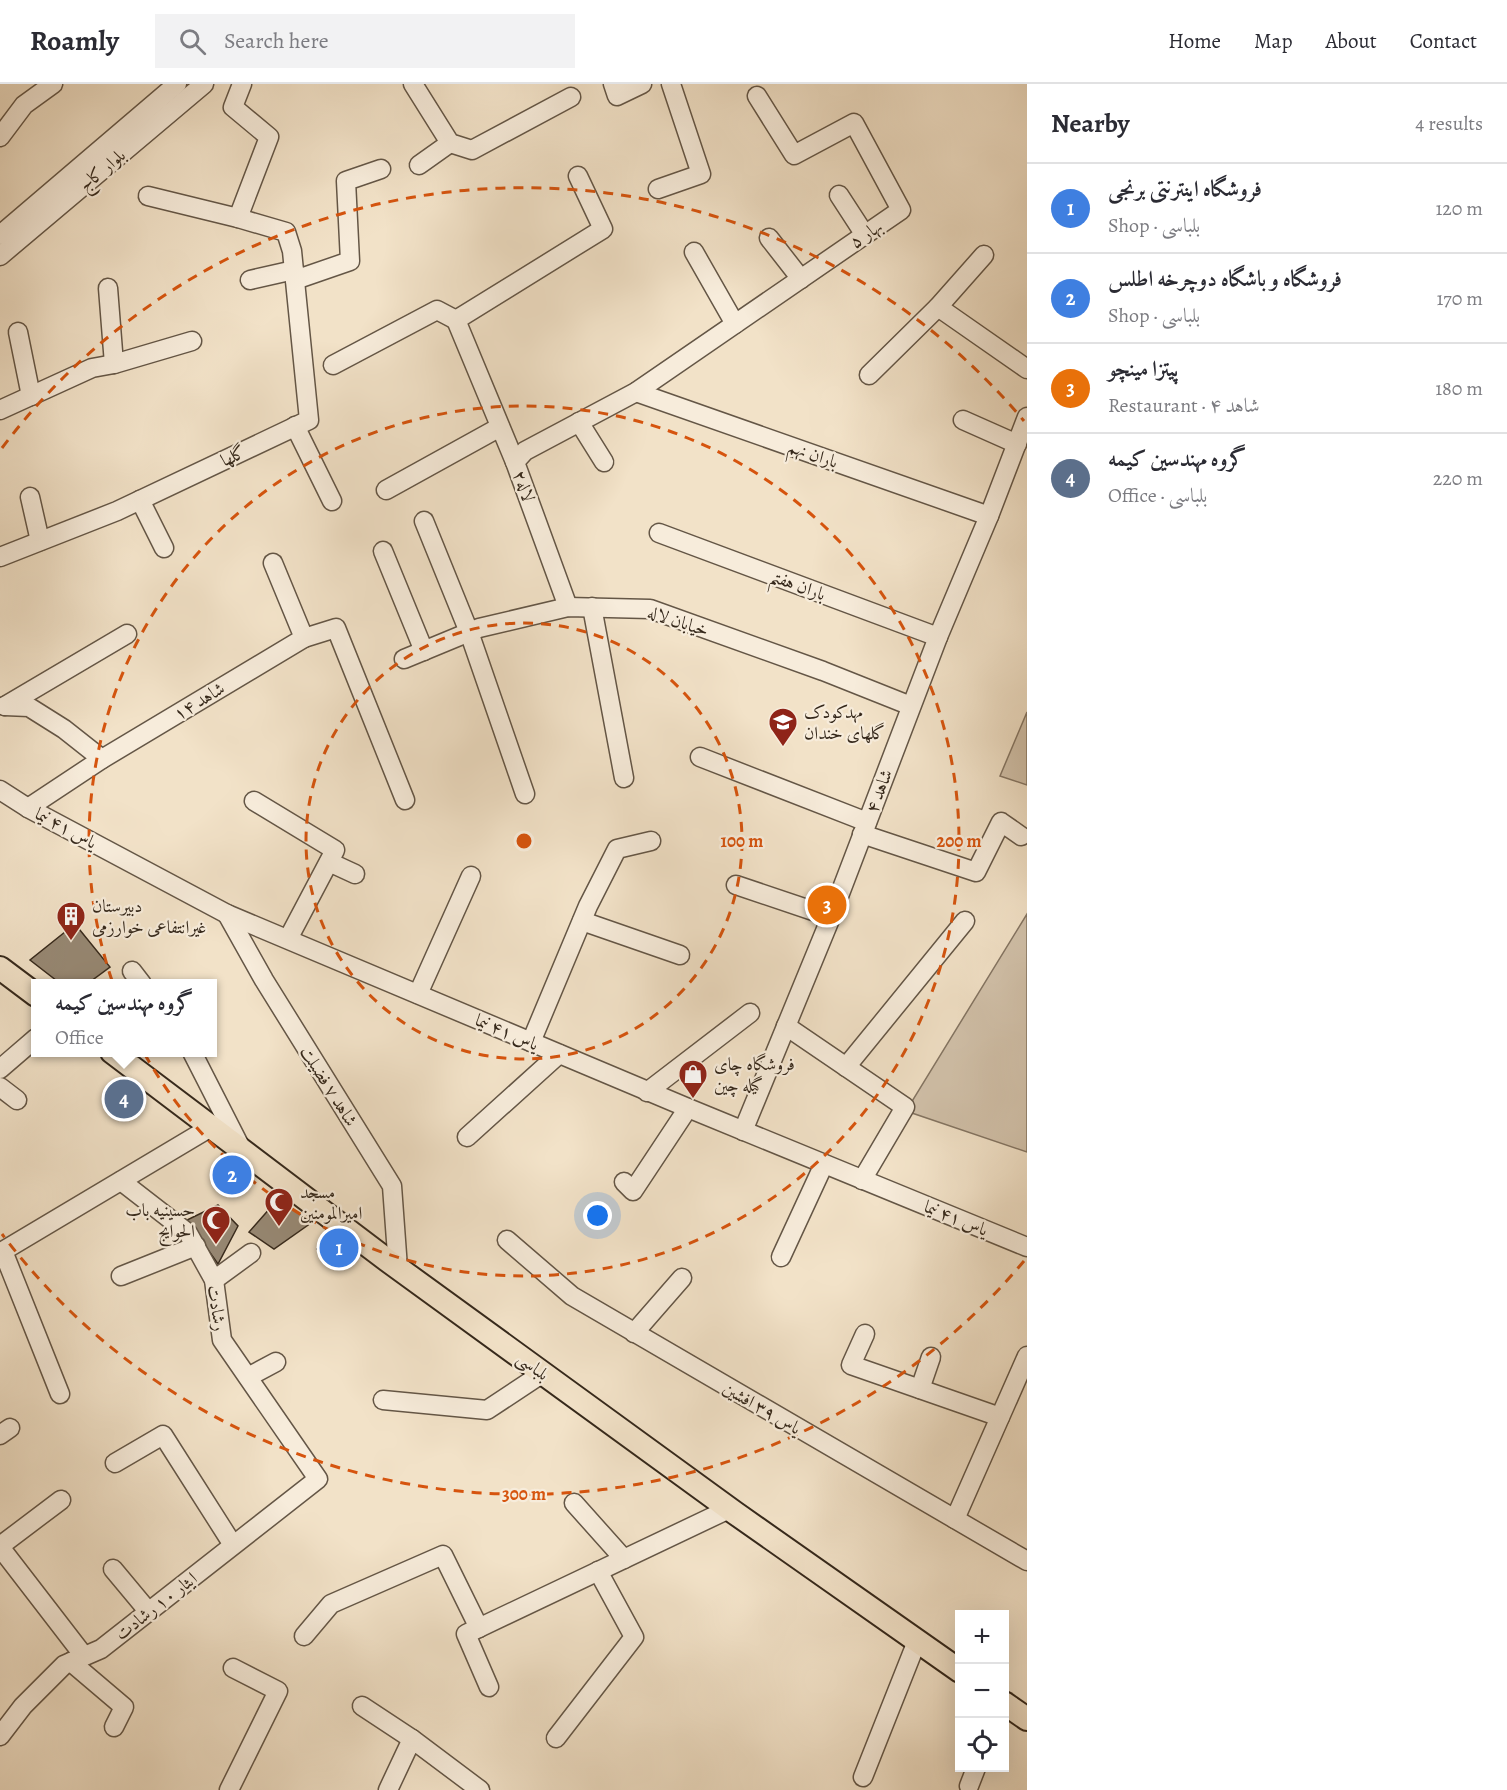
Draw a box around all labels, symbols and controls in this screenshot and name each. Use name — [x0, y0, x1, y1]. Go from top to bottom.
search box — [155, 14, 575, 68]
text: Roamly — [30, 22, 119, 60]
icon: search — [176, 25, 209, 58]
text: Search here — [224, 26, 329, 56]
text: Home — [1168, 27, 1221, 55]
text: Map — [1254, 27, 1292, 55]
text: About — [1325, 27, 1377, 55]
text: Contact — [1410, 27, 1477, 55]
text: Nearby — [1051, 106, 1130, 141]
text: 4 results — [1415, 110, 1483, 137]
street label: بلوار کاج — [74, 143, 133, 200]
text: فروشگاه اینترنتی برنجی — [1108, 174, 1262, 204]
text: 1 — [1067, 195, 1074, 222]
text: 120 m — [1435, 195, 1483, 222]
text: Shop · بلباسی — [1108, 212, 1200, 239]
street label: بهار ۵ — [845, 214, 887, 254]
text: فروشگاه و باشگاه دوچرخه اطلس — [1108, 264, 1342, 294]
text: 2 — [1066, 285, 1075, 312]
text: 170 m — [1437, 285, 1483, 312]
text: Shop · بلباسی — [1108, 302, 1200, 329]
text: پیتزا مینچو — [1108, 354, 1179, 384]
text: 3 — [1066, 375, 1075, 402]
text: 180 m — [1435, 375, 1483, 402]
text: Restaurant · شاهد ۴ — [1108, 392, 1260, 419]
street label: باران نهم — [783, 434, 841, 478]
street label: گلها — [217, 440, 249, 472]
text: گروه مهندسین کیمه — [1108, 444, 1246, 474]
text: 4 — [1066, 465, 1075, 492]
text: 220 m — [1433, 465, 1483, 492]
street label: لاله۲ — [507, 467, 541, 505]
text: Office · بلباسی — [1108, 482, 1207, 509]
street label: باران هفتم — [765, 564, 829, 612]
street label: خیابان لاله — [644, 600, 712, 642]
street label: شاهد ۱۴ — [169, 676, 229, 726]
place label: مهدکودک گلهای خندان — [804, 700, 885, 745]
school or university icon: مهدکودک گلهای خندان — [767, 706, 799, 748]
street label: شاهد ۴ — [860, 766, 898, 816]
street label: یاس ۴۱ نیما — [31, 802, 103, 855]
text: 100 m — [721, 829, 763, 853]
text: 200 m — [936, 829, 982, 853]
centre of rings — [514, 831, 534, 851]
pin: 3 — [808, 882, 846, 928]
place label: دبیرستان غیرانتفاعی خوارزمی — [92, 894, 206, 939]
building icon: دبیرستان غیرانتفاعی خوارزمی — [55, 900, 87, 942]
popup — [31, 979, 217, 1057]
text: گروه مهندسین کیمه — [55, 988, 193, 1018]
street label: یاس ۴۱ نیما — [471, 1008, 544, 1057]
text: Office — [55, 1024, 104, 1051]
street label: شاهد ۷ فضیلت — [295, 1041, 363, 1131]
place label: فروشگاه چای گیله‌ چین — [714, 1052, 795, 1098]
shop icon: فروشگاه چای گیله‌ چین — [677, 1058, 709, 1100]
pin: 4 — [104, 1076, 144, 1122]
pin: 2 — [212, 1152, 252, 1198]
place label: مسجد امیرالمومنین — [300, 1180, 362, 1225]
mosque icon: مسجد امیرالمومنین — [263, 1186, 295, 1228]
street label: یاس ۴۱ نیما — [920, 1194, 993, 1242]
place label: حسینیه باب الحوایج — [125, 1198, 195, 1247]
your location — [583, 1201, 612, 1230]
mosque icon: حسینیه باب الحوایج — [200, 1204, 232, 1246]
pin: 1 — [320, 1226, 358, 1270]
street label: رشادت — [202, 1283, 232, 1333]
street label: بلباسی — [511, 1346, 554, 1387]
street label: یاس ۳۹ افشین — [718, 1376, 807, 1441]
text: 300 m — [502, 1482, 546, 1506]
street label: ایثار ۱۰ رشادت — [110, 1566, 202, 1646]
map controls — [955, 1610, 1009, 1772]
button: + — [955, 1610, 1009, 1664]
button: − — [955, 1664, 1009, 1718]
button: locate — [955, 1718, 1009, 1772]

